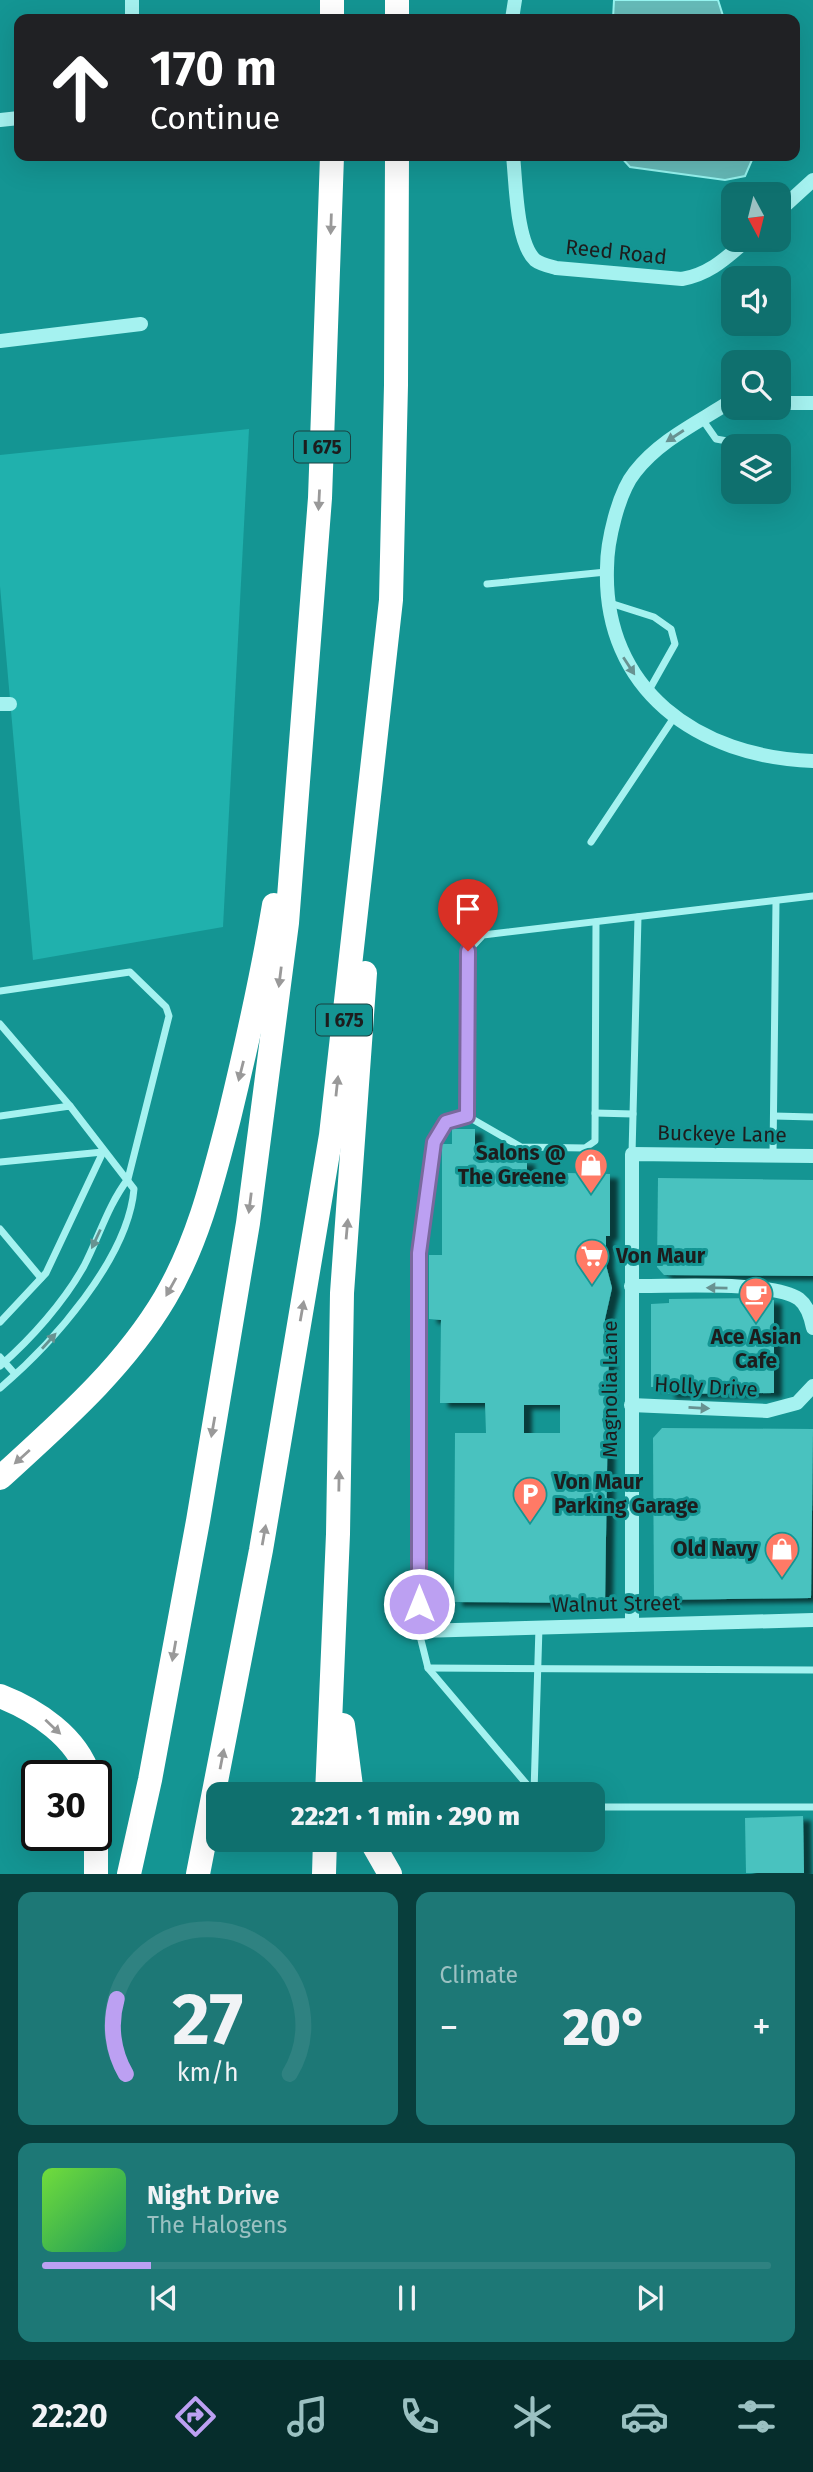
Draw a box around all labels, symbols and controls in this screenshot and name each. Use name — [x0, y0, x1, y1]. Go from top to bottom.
text: 170 m — [150, 39, 277, 98]
icon: ahead — [35, 42, 126, 133]
text: Continue — [150, 99, 280, 137]
north arrow — [721, 182, 791, 252]
map controls — [721, 182, 791, 504]
one-way arrow — [326, 213, 337, 235]
street label: Reed Road — [564, 234, 668, 270]
button: sound — [721, 266, 791, 336]
button: search — [721, 350, 791, 420]
one-way arrow — [665, 430, 685, 443]
road number: I 675 — [294, 432, 350, 462]
button: layers — [721, 434, 791, 504]
one-way arrow — [314, 489, 325, 511]
one-way arrow — [622, 656, 635, 676]
pin — [438, 879, 498, 951]
icon: arrive — [449, 890, 487, 928]
one-way arrow — [274, 967, 285, 989]
road number: I 675 — [316, 1004, 372, 1036]
one-way arrow — [235, 1060, 246, 1082]
one-way arrow — [331, 1075, 342, 1097]
street label: Buckeye Lane — [657, 1120, 787, 1148]
place label: Salons @ The Greene — [458, 1140, 566, 1190]
shop icon: Salons @ The Greene — [572, 1146, 610, 1195]
one-way arrow — [245, 1192, 256, 1214]
one-way arrow — [342, 1218, 353, 1240]
one-way arrow — [90, 1229, 102, 1249]
supermarket icon: Von Maur — [573, 1237, 611, 1286]
place label: Von Maur — [615, 1243, 706, 1269]
cafe icon: Ace Asian Cafe — [737, 1275, 775, 1324]
one-way arrow — [165, 1277, 177, 1296]
one-way arrow — [706, 1282, 728, 1294]
one-way arrow — [297, 1300, 308, 1322]
street label: Magnolia Lane — [597, 1320, 623, 1458]
place label: Ace Asian Cafe — [710, 1324, 801, 1374]
one-way arrow — [41, 1333, 57, 1350]
street label: Holly Drive — [653, 1371, 759, 1403]
one-way arrow — [688, 1402, 710, 1413]
one-way arrow — [207, 1417, 218, 1439]
one-way arrow — [14, 1449, 31, 1465]
one-way arrow — [333, 1469, 344, 1491]
place label: Von Maur Parking Garage — [553, 1469, 699, 1519]
parking icon: Von Maur Parking Garage — [511, 1475, 549, 1524]
one-way arrow — [259, 1524, 270, 1546]
shop icon: Old Navy — [763, 1530, 801, 1579]
place label: Old Navy — [673, 1536, 758, 1562]
position arrow — [382, 1567, 456, 1641]
street label: Walnut Street — [551, 1590, 681, 1618]
one-way arrow — [168, 1640, 179, 1662]
one-way arrow — [44, 1719, 62, 1735]
one-way arrow — [217, 1748, 228, 1770]
speed limit sign: 30 — [21, 1760, 112, 1851]
text: 22:21 · 1 min · 290 m — [291, 1801, 520, 1832]
text: Climate — [440, 1961, 518, 1989]
text: 27 — [172, 1977, 243, 2064]
text: 20° — [563, 1996, 648, 2059]
text: − — [440, 2004, 459, 2050]
text: + — [752, 2004, 771, 2050]
text: km/h — [177, 2058, 239, 2088]
text: Night Drive — [147, 2180, 279, 2211]
text: The Halogens — [147, 2211, 287, 2239]
icon: previous — [145, 2279, 183, 2317]
icon: pause — [388, 2279, 426, 2317]
icon: next — [631, 2279, 669, 2317]
icon: directions — [171, 2392, 220, 2441]
icon: music — [283, 2392, 332, 2441]
icon: phone — [395, 2392, 444, 2441]
icon: climate — [508, 2392, 557, 2441]
icon: car — [620, 2392, 669, 2441]
icon: filters — [732, 2392, 781, 2441]
text: 22:20 — [32, 2397, 108, 2435]

